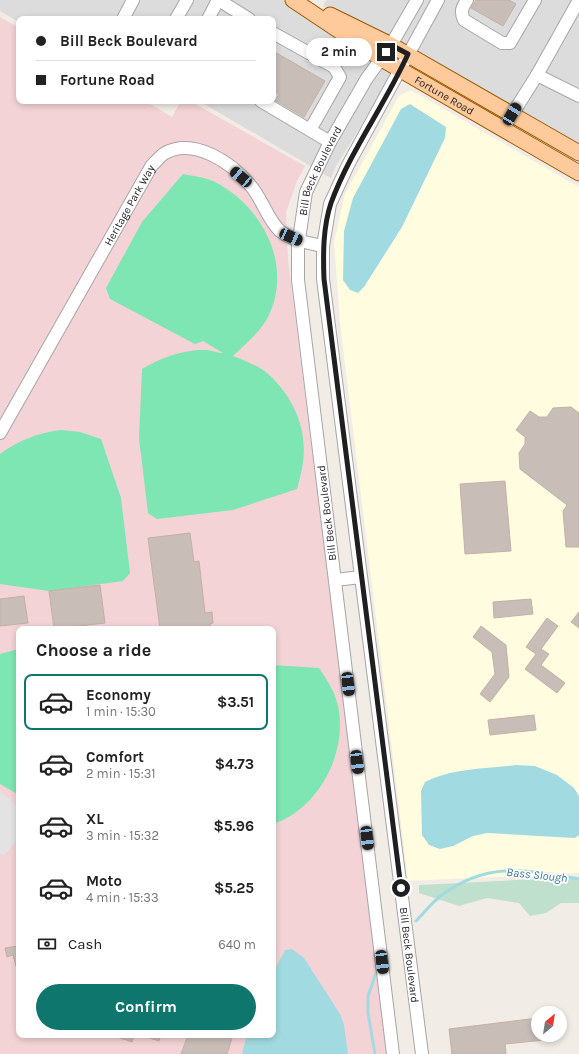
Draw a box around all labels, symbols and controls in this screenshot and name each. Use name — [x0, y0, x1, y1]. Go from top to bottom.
text: Bill Beck Boulevard — [60, 32, 198, 50]
callout: 2 min — [306, 38, 372, 66]
route end — [377, 43, 395, 61]
text: 2 min — [321, 44, 357, 59]
text: Fortune Road — [60, 71, 155, 89]
street label: Fortune Road — [412, 73, 477, 118]
car — [501, 101, 523, 127]
street label: Bill Beck Boulevard — [296, 124, 344, 216]
street label: Heritage Park Way — [101, 162, 157, 248]
car — [228, 165, 254, 189]
car — [278, 227, 304, 247]
street label: Bill Beck Boulevard — [315, 464, 339, 562]
text: Choose a ride — [36, 639, 151, 661]
car — [341, 671, 355, 697]
icon: car — [38, 684, 74, 720]
text: Economy — [86, 686, 151, 704]
text: $3.51 — [217, 693, 254, 711]
text: 1 min · 15:30 — [86, 704, 156, 719]
icon: car — [38, 746, 74, 782]
text: Comfort — [86, 748, 144, 766]
car — [350, 749, 364, 775]
text: $4.73 — [215, 755, 254, 773]
text: 2 min · 15:31 — [86, 766, 156, 781]
icon: car — [38, 808, 74, 844]
text: XL — [86, 810, 104, 828]
text: $5.96 — [213, 817, 254, 835]
car — [360, 825, 374, 851]
text: 3 min · 15:32 — [86, 828, 159, 843]
water label: Bass Slough — [506, 865, 568, 885]
icon: car — [38, 870, 74, 906]
text: Moto — [86, 872, 122, 890]
text: $5.25 — [214, 879, 254, 897]
route start — [392, 879, 410, 897]
text: 4 min · 15:33 — [86, 890, 159, 905]
street label: Bill Beck Boulevard — [397, 906, 421, 1004]
icon: cash — [36, 933, 58, 955]
text: Cash — [68, 935, 102, 953]
text: 640 m — [218, 937, 256, 952]
car — [375, 949, 389, 975]
button: Confirm — [36, 984, 256, 1030]
north arrow — [531, 1006, 567, 1042]
map controls — [531, 1006, 567, 1042]

